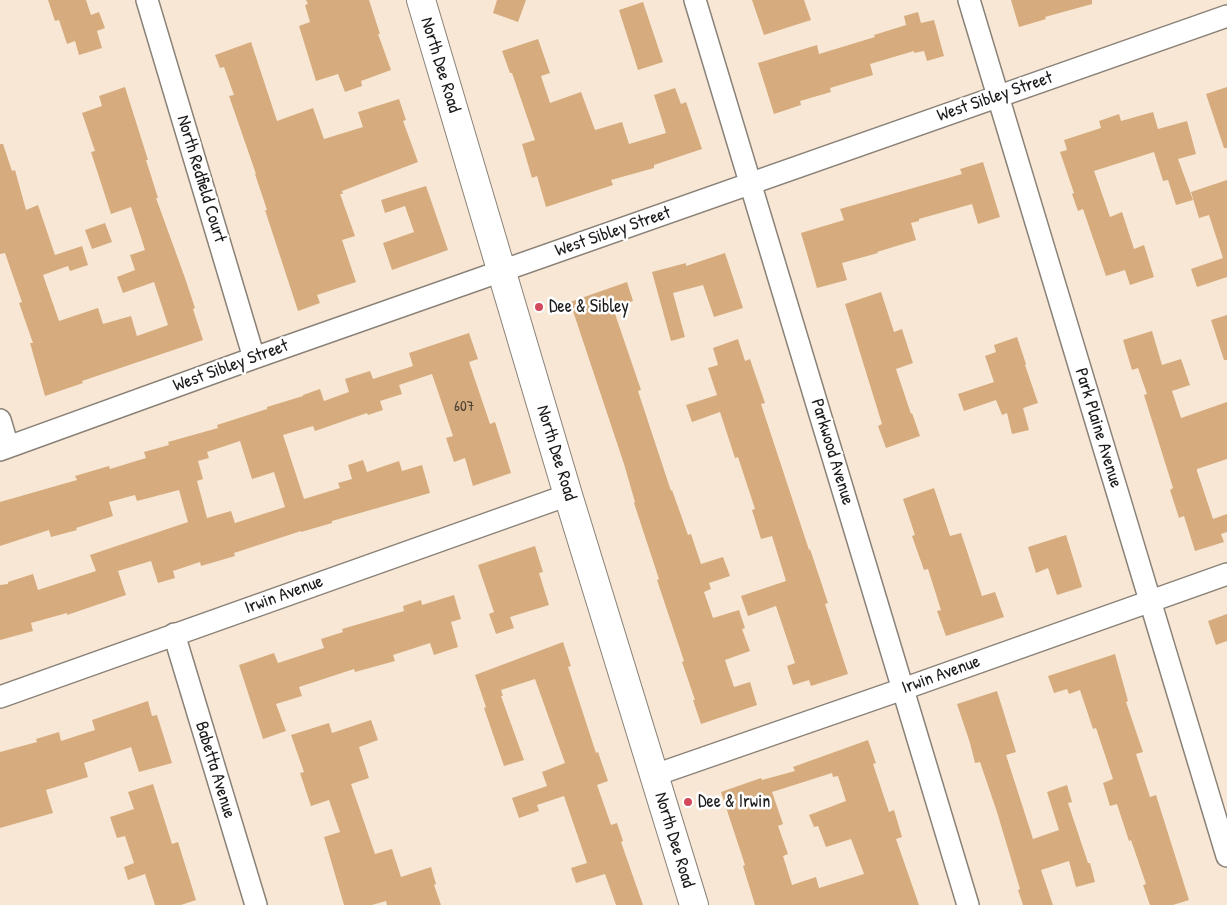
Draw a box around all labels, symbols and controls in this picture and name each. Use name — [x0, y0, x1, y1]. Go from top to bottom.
street label: North Dee Road — [415, 15, 465, 115]
street label: West Sibley Street — [934, 67, 1056, 127]
street label: North Redfield Court — [171, 113, 231, 245]
street label: West Sibley Street — [552, 202, 674, 262]
place label: Dee & Sibley — [549, 296, 629, 318]
marker: Dee & Sibley — [533, 301, 545, 313]
street label: West Sibley Street — [171, 335, 291, 397]
street label: Park Plaine Avenue — [1070, 366, 1126, 490]
street label: Parkwood Avenue — [806, 396, 858, 508]
house number: 607 — [454, 398, 474, 416]
street label: North Dee Road — [531, 403, 581, 503]
street label: Irwin Avenue — [242, 571, 326, 619]
street label: Irwin Avenue — [899, 651, 983, 699]
street label: Babetta Avenue — [190, 719, 240, 821]
street label: North Dee Road — [649, 790, 699, 890]
place label: Dee & Irwin — [698, 791, 770, 813]
marker: Dee & Irwin — [682, 796, 694, 808]

